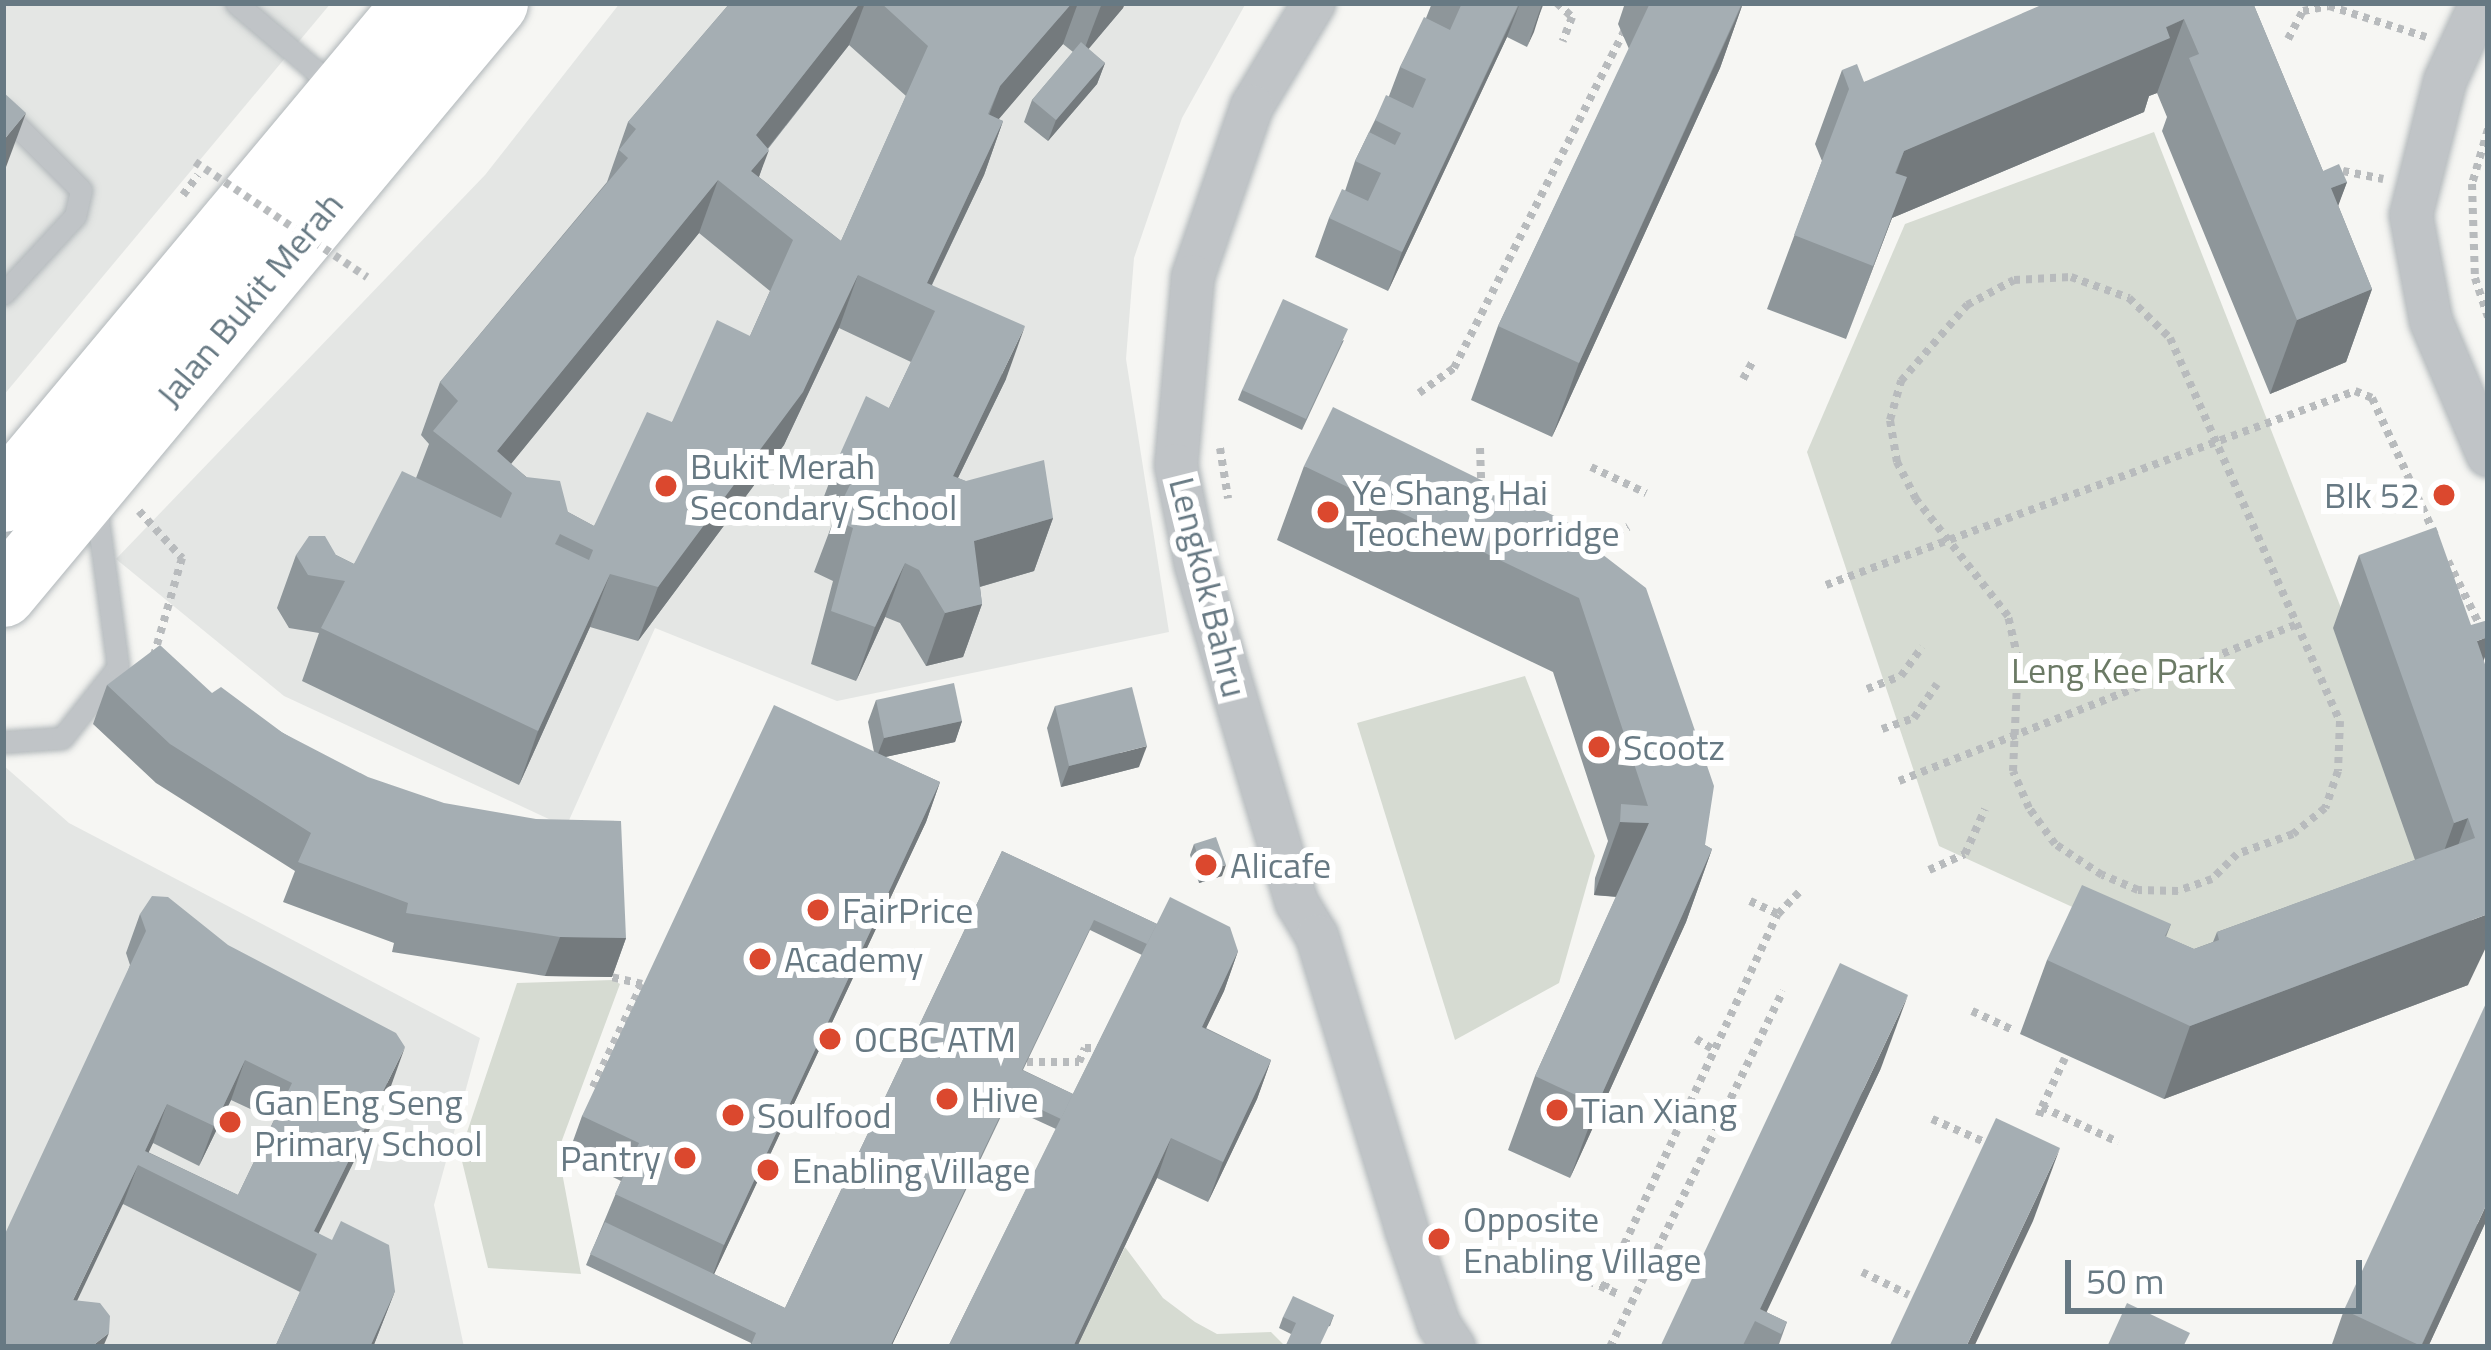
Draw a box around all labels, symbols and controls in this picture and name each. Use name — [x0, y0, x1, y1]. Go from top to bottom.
street label: Jalan Bukit Merah — [147, 183, 351, 415]
place label: Bukit Merah Secondary School — [690, 443, 957, 528]
place label: Ye Shang Hai Teochew porridge — [1352, 469, 1620, 554]
marker: Bukit Merah Secondary School — [653, 473, 679, 499]
street label: Lengkok Bahru — [1161, 473, 1257, 701]
place label: Blk 52 — [2324, 473, 2420, 517]
marker: Blk 52 — [2431, 482, 2457, 508]
marker: Ye Shang Hai Teochew porridge — [1315, 499, 1341, 525]
park label: Leng Kee Park — [2011, 648, 2225, 692]
place label: Scootz — [1623, 725, 1725, 769]
marker: Scootz — [1586, 734, 1612, 760]
place label: Alicafe — [1230, 843, 1331, 887]
marker: Alicafe — [1193, 852, 1219, 878]
place label: FairPrice — [842, 888, 973, 932]
marker: FairPrice — [805, 897, 831, 923]
place label: Academy — [784, 937, 923, 981]
marker: Academy — [747, 946, 773, 972]
place label: OCBC ATM — [854, 1017, 1016, 1061]
marker: OCBC ATM — [817, 1026, 843, 1052]
place label: Hive — [971, 1077, 1038, 1121]
place label: Gan Eng Seng Primary School — [254, 1079, 482, 1164]
marker: Hive — [934, 1086, 960, 1112]
place label: Tian Xiang — [1581, 1088, 1737, 1132]
place label: Soulfood — [757, 1093, 892, 1137]
marker: Tian Xiang — [1544, 1097, 1570, 1123]
marker: Soulfood — [720, 1102, 746, 1128]
marker: Gan Eng Seng Primary School — [217, 1109, 243, 1135]
place label: Pantry — [560, 1136, 661, 1180]
marker: Pantry — [672, 1145, 698, 1171]
place label: Enabling Village — [792, 1148, 1030, 1192]
marker: Enabling Village — [755, 1157, 781, 1183]
place label: Opposite Enabling Village — [1463, 1196, 1701, 1281]
marker: Opposite Enabling Village — [1426, 1226, 1452, 1252]
scale bar — [2071, 1236, 2368, 1310]
text: 50 m — [2086, 1253, 2164, 1308]

